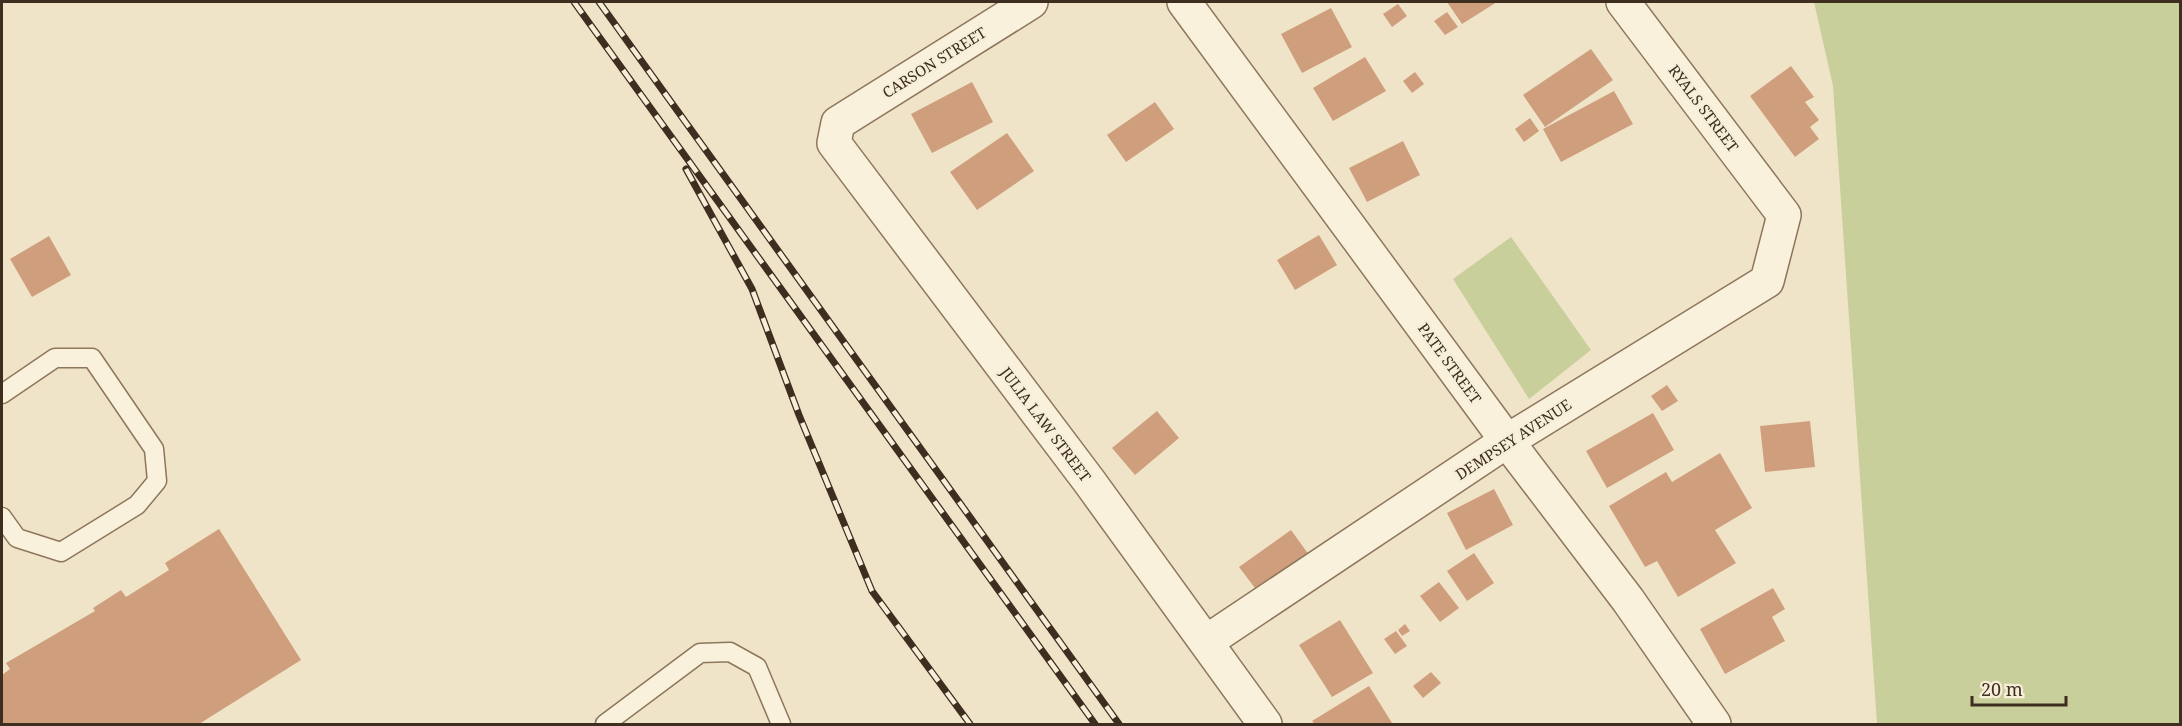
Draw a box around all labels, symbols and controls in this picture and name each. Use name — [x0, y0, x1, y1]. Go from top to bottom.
street label: CARSON STREET — [878, 22, 990, 102]
street label: RYALS STREET — [1665, 60, 1743, 156]
street label: PATE STREET — [1414, 319, 1486, 407]
street label: JULIA LAW STREET — [996, 362, 1096, 485]
street label: DEMPSEY AVENUE — [1451, 394, 1575, 484]
scale bar — [1972, 669, 2066, 707]
text: 20 m — [1981, 677, 2023, 701]

